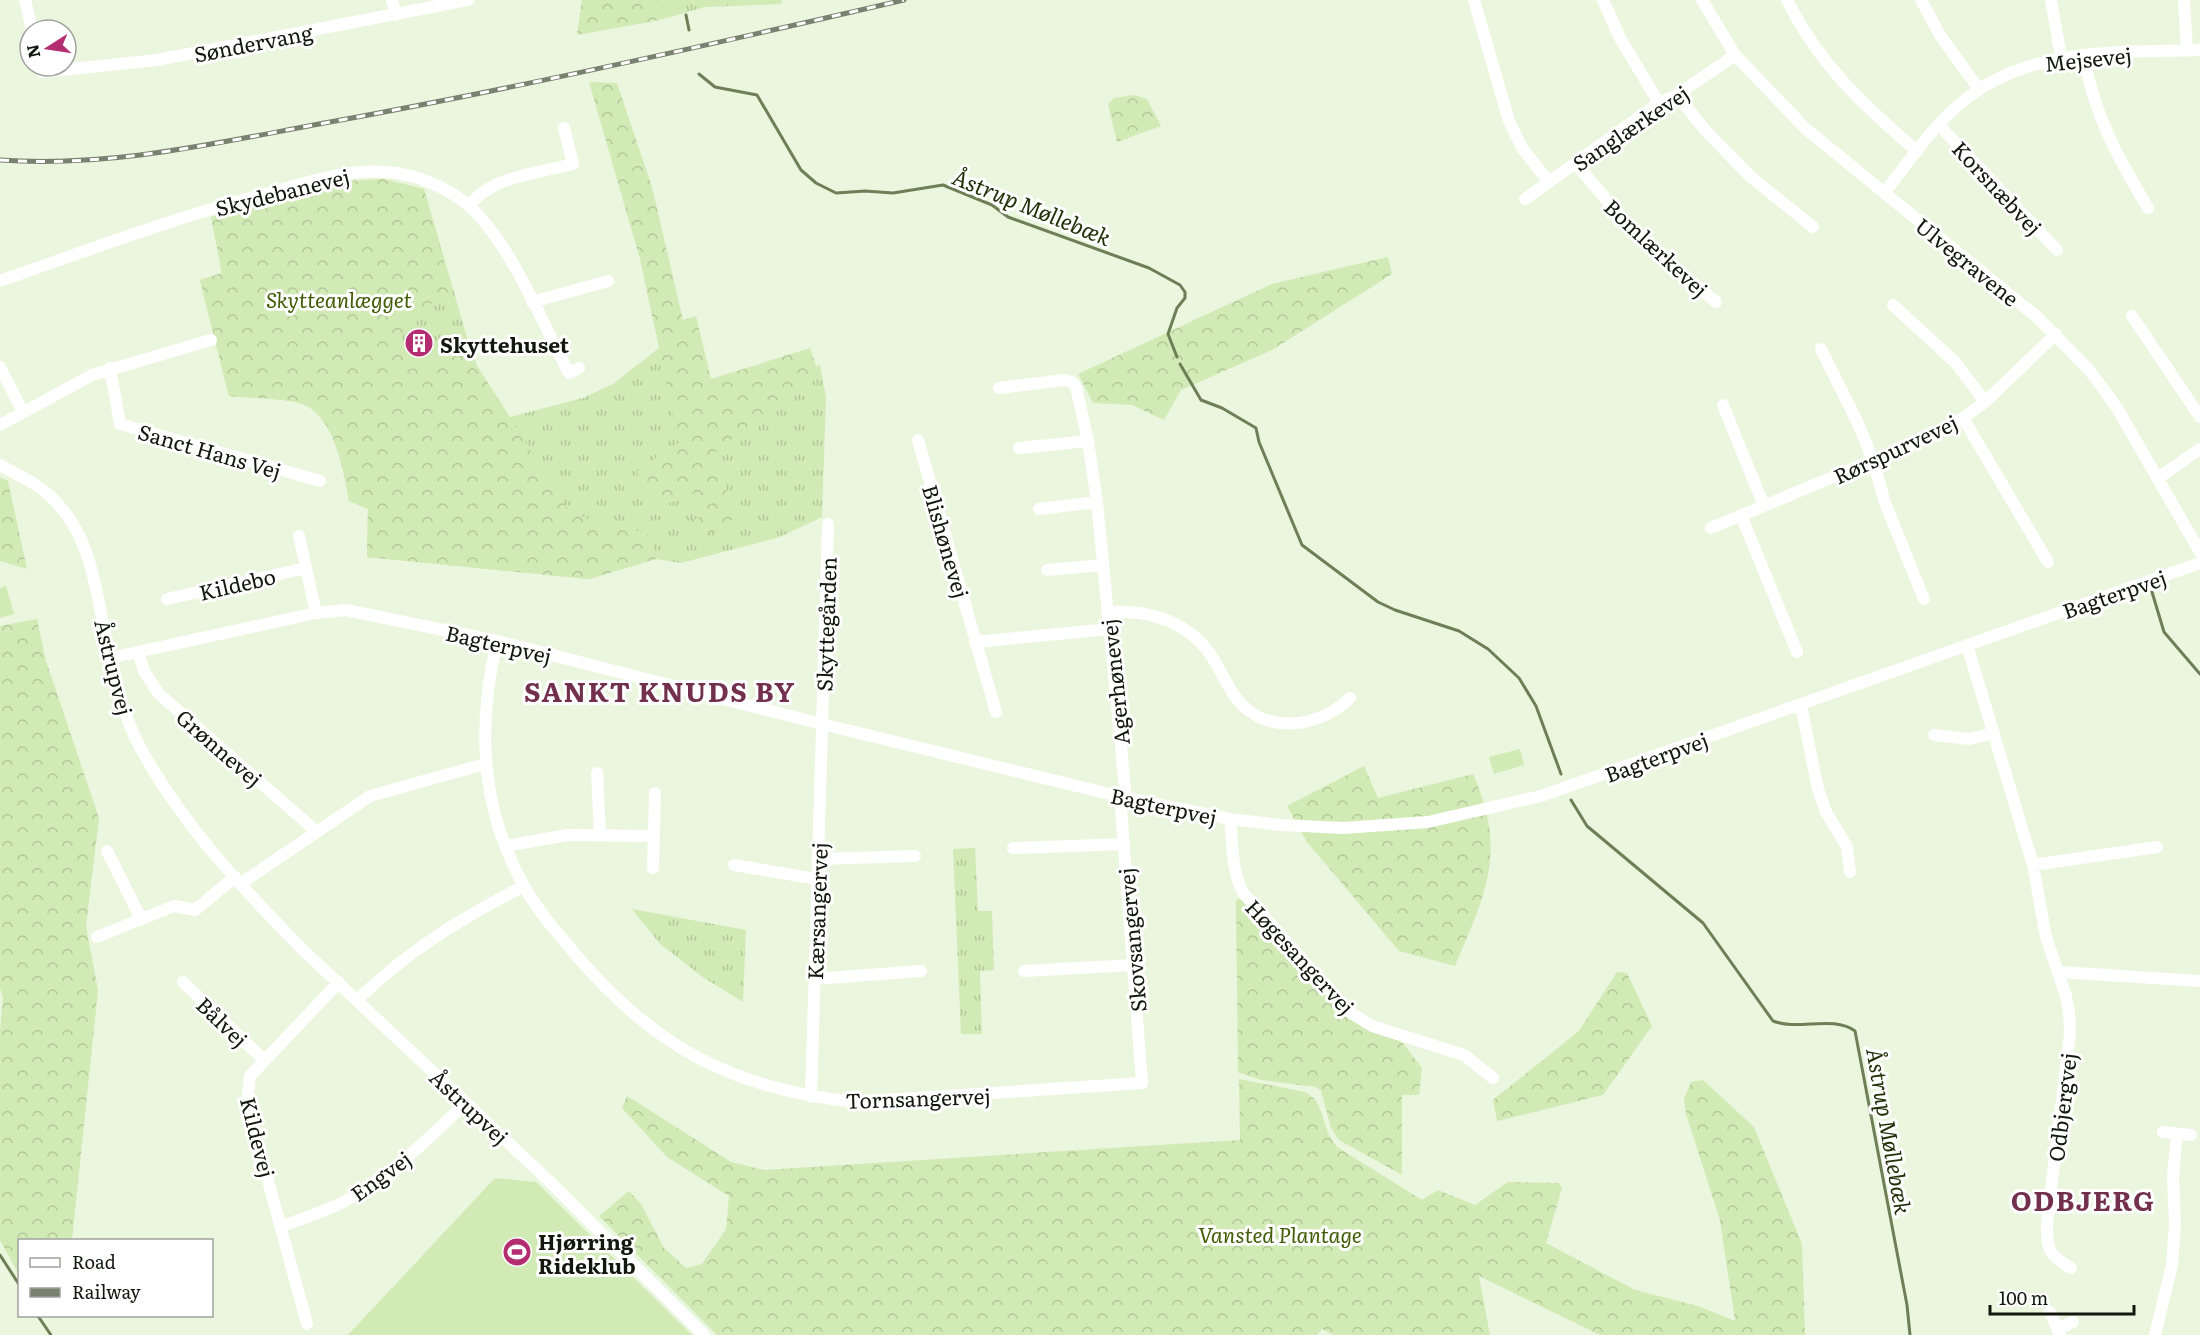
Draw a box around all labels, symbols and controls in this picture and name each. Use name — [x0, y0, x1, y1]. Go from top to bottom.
street label: Søndervang — [191, 15, 315, 69]
north arrow — [18, 18, 78, 78]
street label: Mejsevej — [2043, 38, 2133, 78]
text: N — [19, 42, 45, 60]
street label: Sanglærkevej — [1566, 77, 1694, 177]
street label: Korsnæbvej — [1946, 133, 2050, 241]
street label: Skydebanevej — [212, 159, 352, 223]
water label: Åstrup Møllebæk — [948, 159, 1116, 253]
street label: Bomlærkevej — [1598, 191, 1716, 303]
street label: Ulvegravene — [1909, 209, 2027, 313]
park label: Skytteanlægget — [266, 283, 412, 314]
building icon: Skyttehuset — [403, 327, 435, 359]
place label: Skyttehuset — [440, 328, 570, 359]
street label: Rørspurvevej — [1828, 406, 1962, 490]
street label: Sanct Hans Vej — [135, 415, 285, 485]
street label: Blishønevej — [916, 481, 978, 601]
street label: Skyttegården — [807, 556, 843, 692]
street label: Kildebo — [196, 559, 278, 607]
street label: Bagterpvej — [2058, 561, 2170, 625]
street label: Åstrupvej — [88, 616, 142, 718]
street label: Bagterpvej — [443, 616, 555, 670]
street label: Agerhønevej — [1092, 617, 1136, 747]
district label: SANKT KNUDS BY — [524, 670, 796, 710]
street label: Grønnevej — [170, 701, 270, 793]
street label: Bagterpvej — [1600, 723, 1712, 789]
street label: Bagterpvej — [1108, 779, 1220, 831]
street label: Kærsangervej — [798, 842, 834, 980]
street label: Skovsangervej — [1109, 867, 1153, 1013]
street label: Høgesangervej — [1239, 892, 1363, 1020]
street label: Bålvej — [190, 989, 256, 1053]
water label: Åstrup Møllebæk — [1859, 1045, 1921, 1217]
street label: Odbjergvej — [2039, 1051, 2083, 1163]
street label: Åstrupvej — [424, 1061, 516, 1151]
street label: Tornsangervej — [845, 1079, 991, 1115]
street label: Kildevej — [234, 1093, 284, 1181]
street label: Engvej — [343, 1142, 417, 1208]
district label: ODBJERG — [2011, 1179, 2155, 1219]
park label: Vansted Plantage — [1198, 1218, 1362, 1249]
place label: Hjørring Rideklub — [538, 1225, 636, 1280]
sports icon: Hjørring Rideklub — [501, 1236, 533, 1268]
legend — [18, 1239, 213, 1317]
text: Road — [72, 1248, 116, 1275]
text: Railway — [72, 1278, 141, 1305]
scale bar — [1990, 1278, 2134, 1316]
text: 100 m — [1999, 1284, 2048, 1311]

